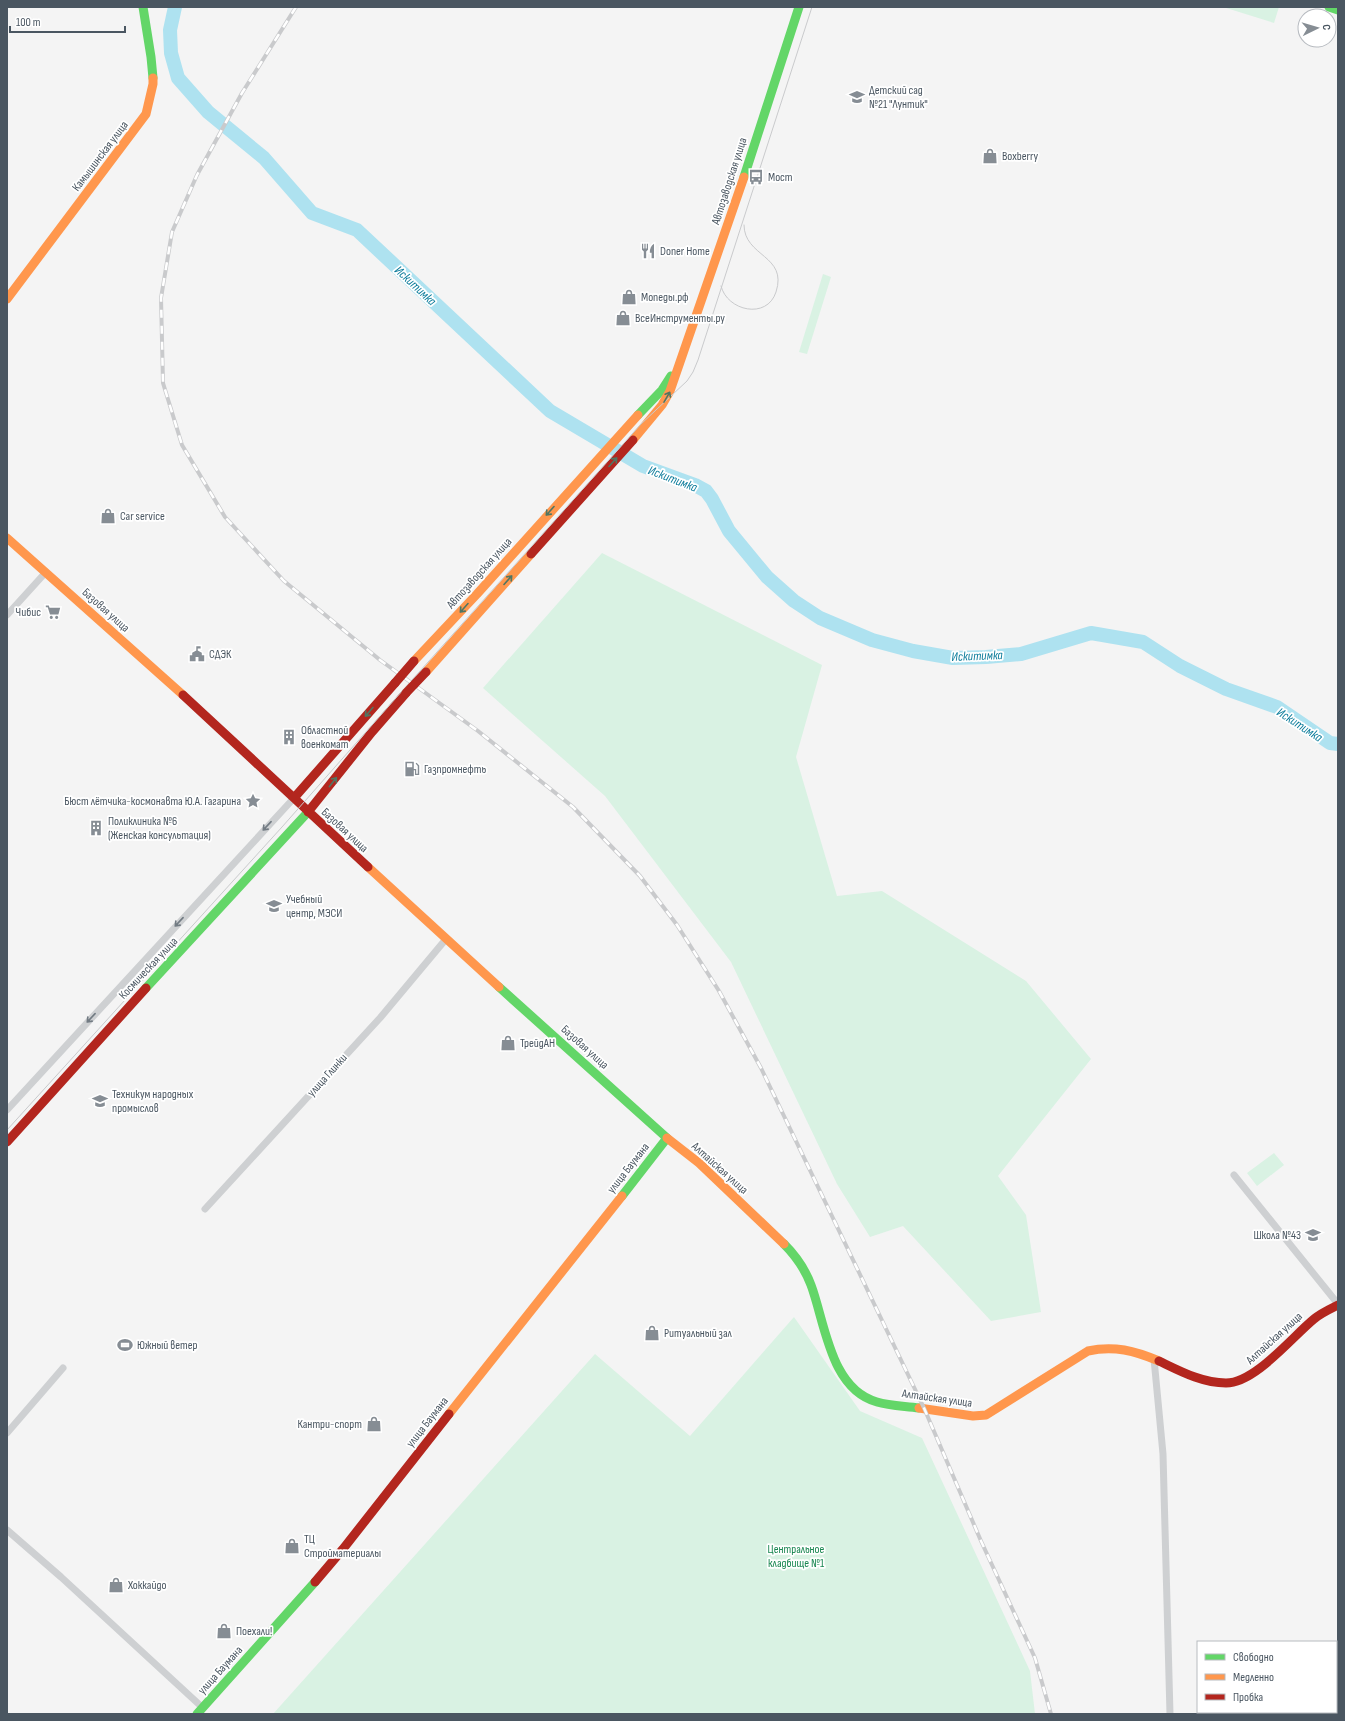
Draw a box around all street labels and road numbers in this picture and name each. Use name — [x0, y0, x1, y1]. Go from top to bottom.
street label: Камышинская улица — [69, 118, 132, 194]
street label: Автозаводская улица — [708, 135, 751, 227]
street label: Автозаводская улица — [443, 534, 515, 613]
street label: Базовая улица — [79, 585, 133, 636]
street label: Базовая улица — [318, 805, 372, 856]
street label: Космическая улица — [116, 934, 181, 1003]
street label: Базовая улица — [558, 1022, 612, 1073]
street label: улица Глинки — [304, 1051, 351, 1100]
street label: Алтайская улица — [688, 1138, 751, 1198]
street label: улица Баумана — [604, 1140, 653, 1197]
street label: Алтайская улица — [1242, 1309, 1306, 1368]
street label: Алтайская улица — [900, 1386, 973, 1411]
street label: улица Баумана — [403, 1394, 452, 1451]
street label: улица Баумана — [195, 1643, 246, 1698]

